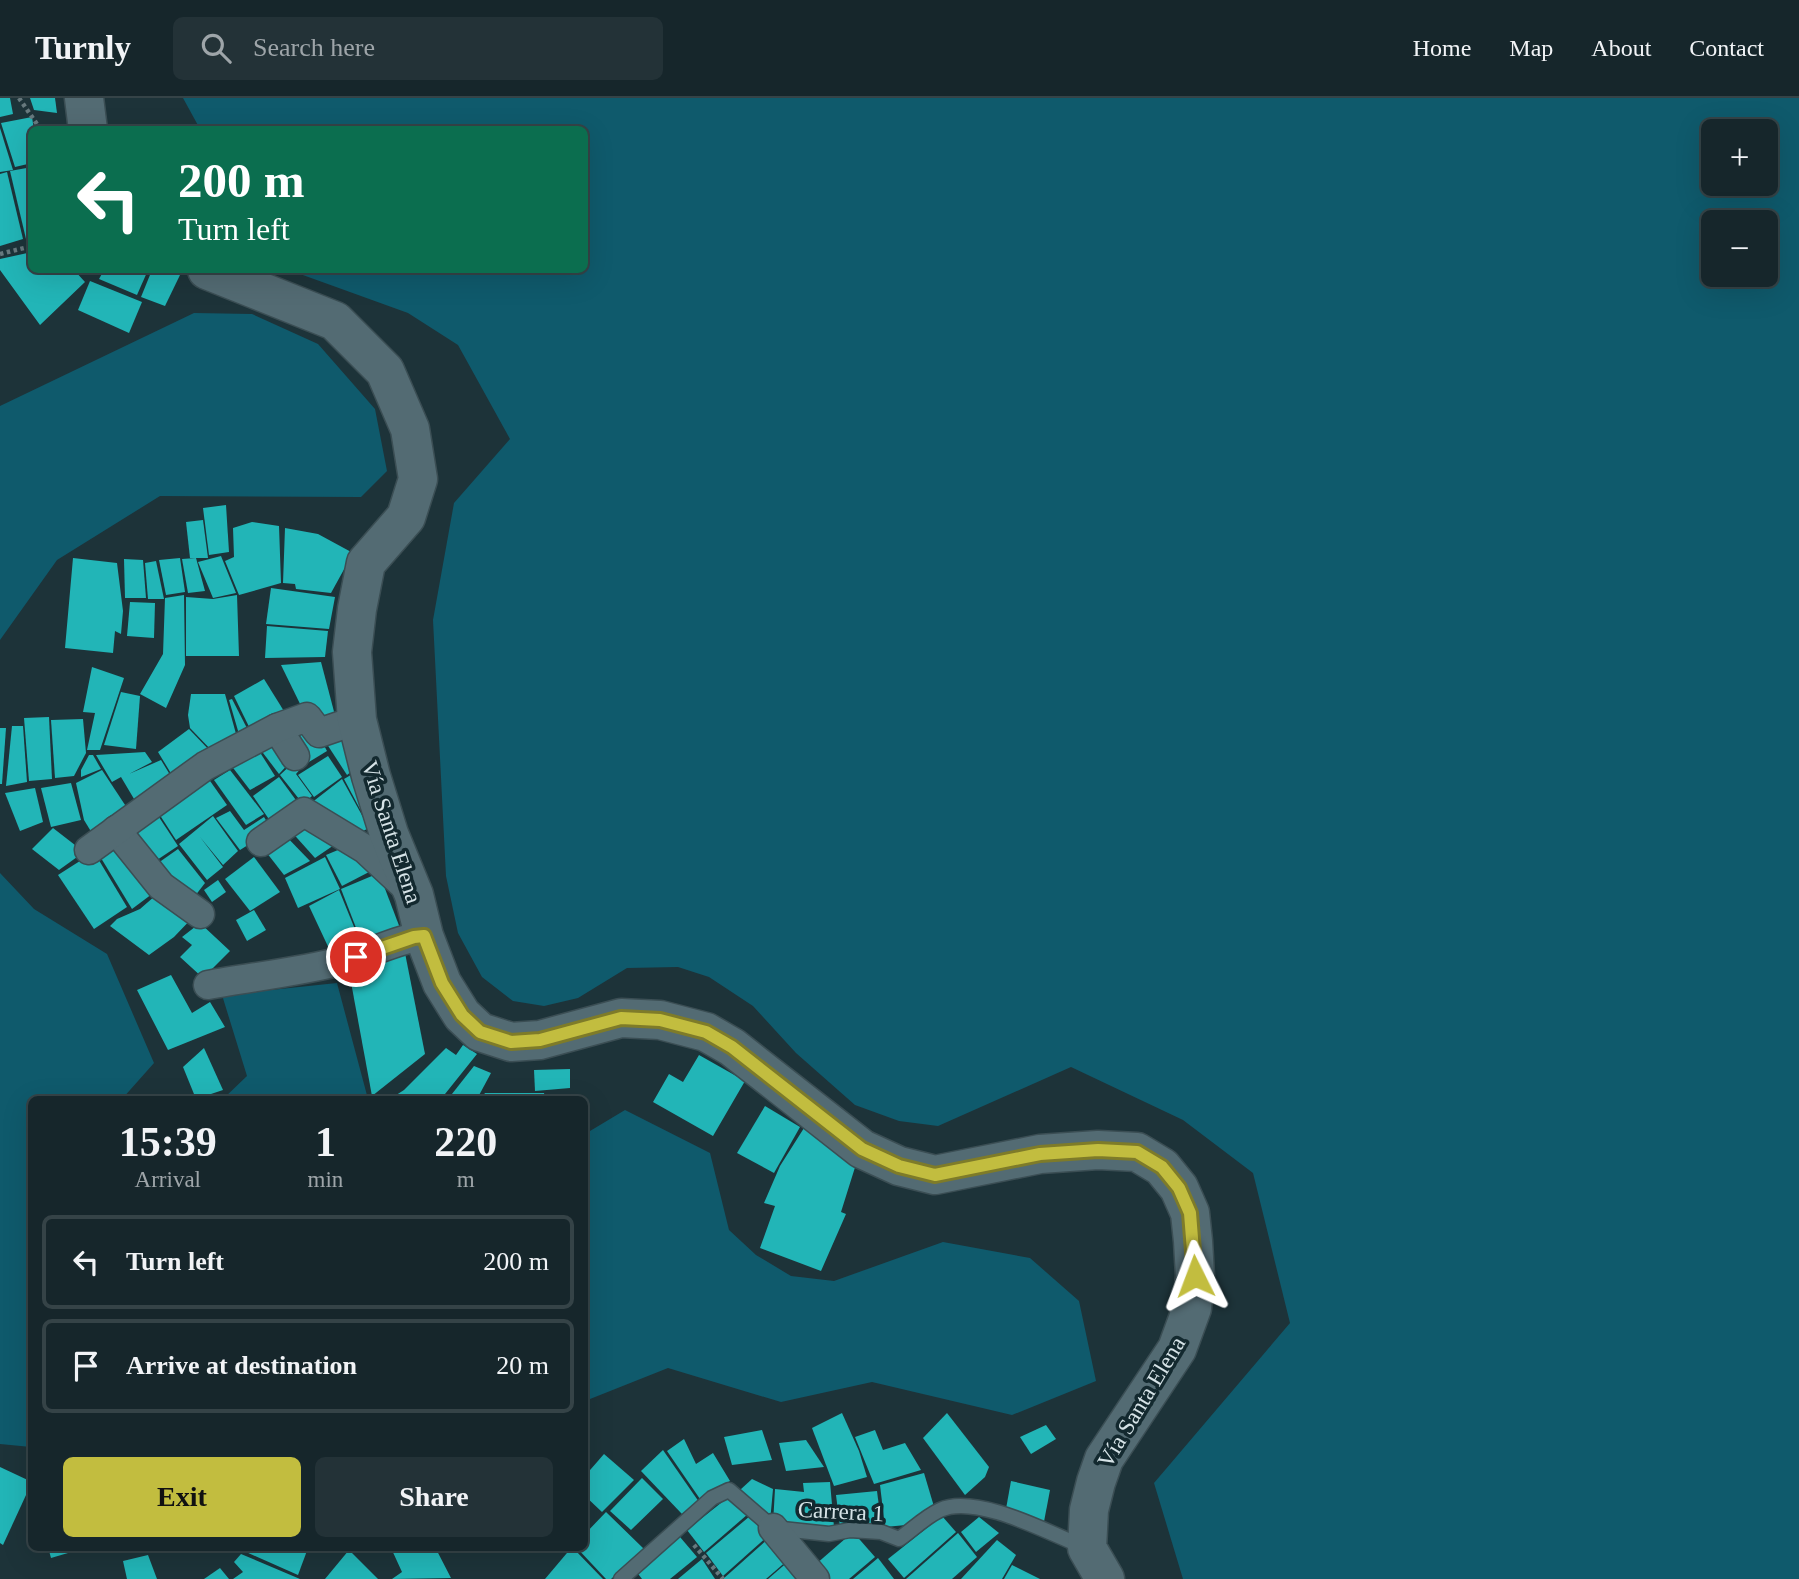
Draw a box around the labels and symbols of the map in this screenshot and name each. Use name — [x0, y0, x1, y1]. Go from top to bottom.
street label: Vía Santa Elena — [357, 758, 426, 906]
pin — [326, 927, 386, 987]
position arrow — [1158, 1239, 1232, 1313]
street label: Vía Santa Elena — [1093, 1332, 1190, 1472]
street label: Carrera 1 — [797, 1497, 885, 1526]

